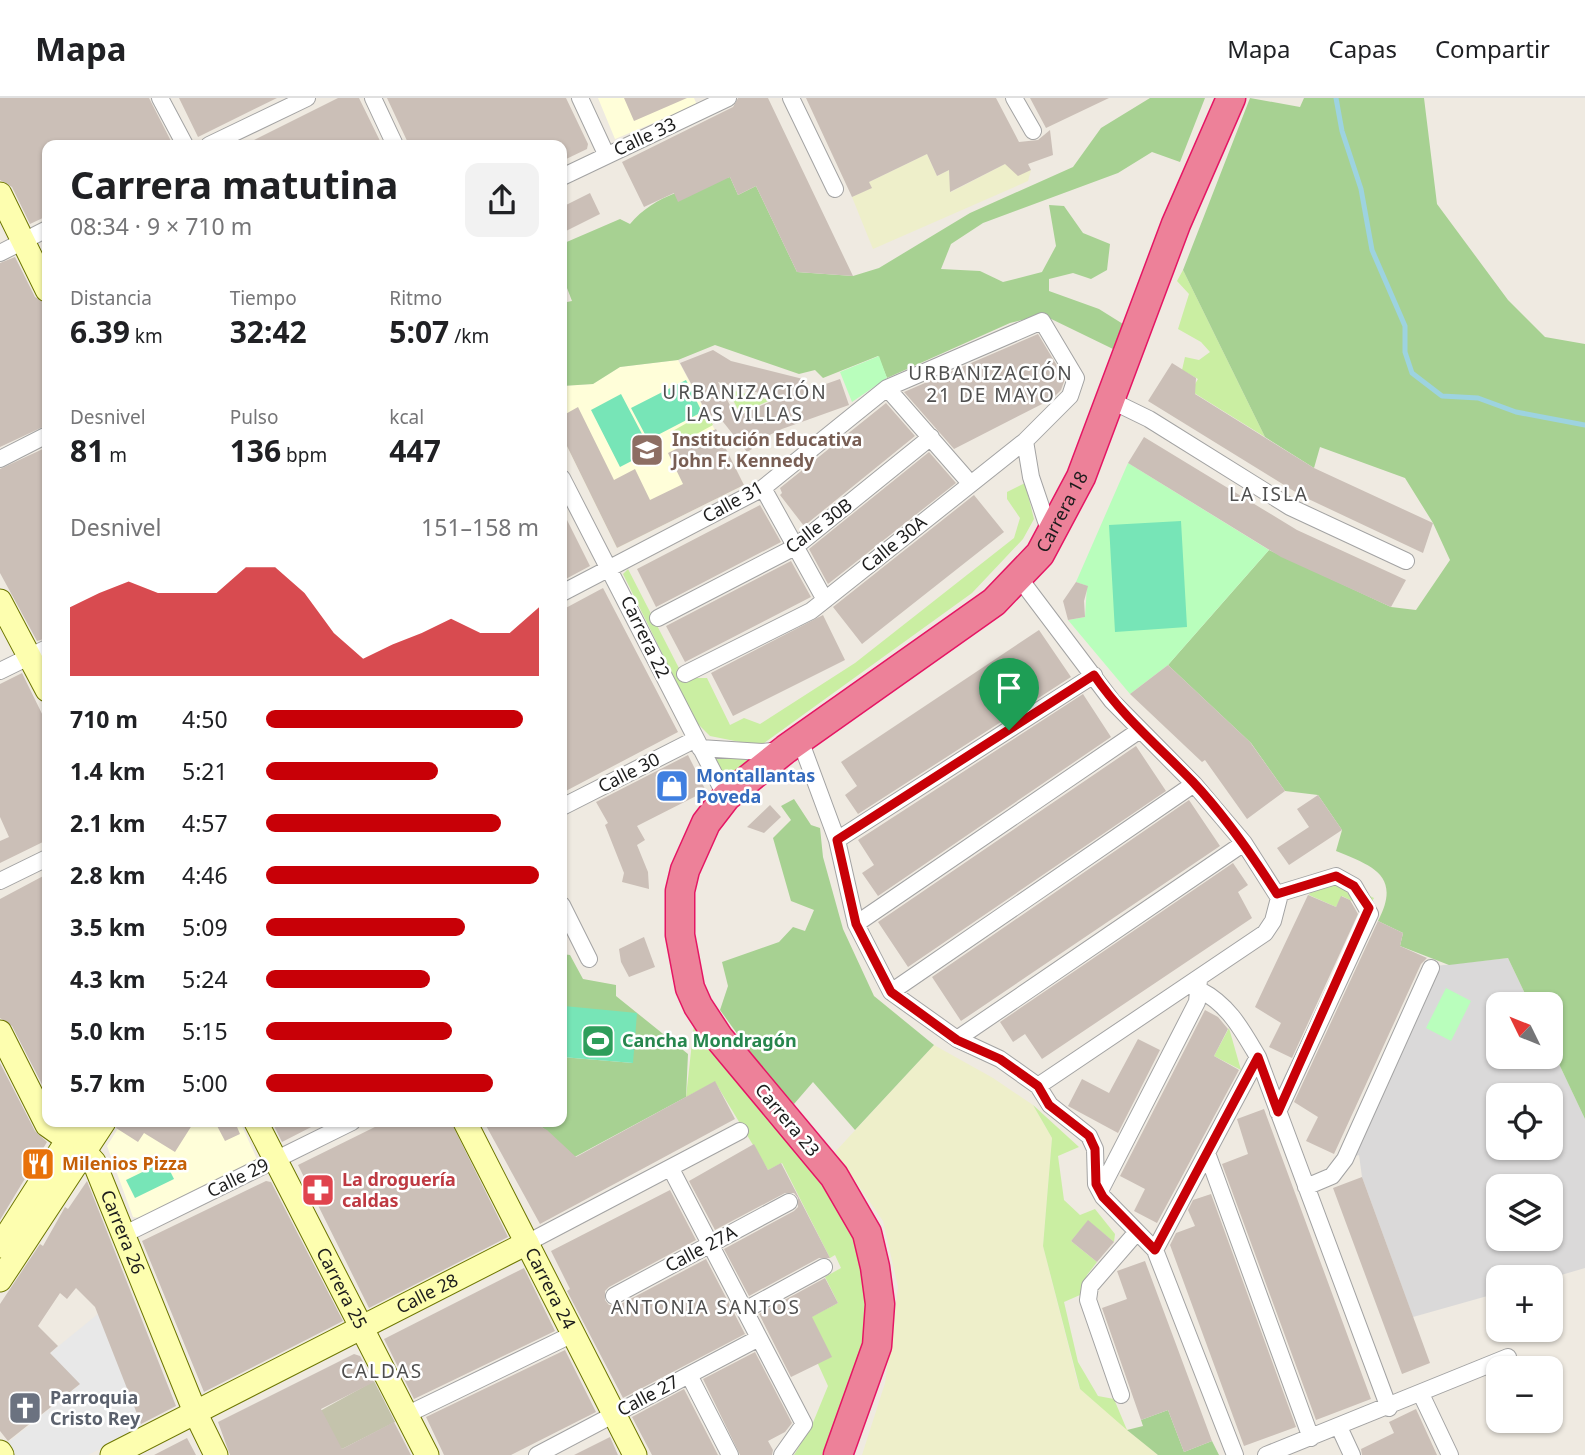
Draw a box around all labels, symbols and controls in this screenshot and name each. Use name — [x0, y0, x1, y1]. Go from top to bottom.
text: Mapa — [35, 26, 127, 71]
text: Mapa — [1227, 32, 1291, 65]
text: Capas — [1329, 32, 1397, 65]
text: Compartir — [1435, 32, 1550, 65]
street label: Calle 33 — [610, 111, 680, 161]
text: Carrera matutina — [70, 158, 398, 210]
button: share — [465, 163, 539, 237]
text: 08:34 · 9 × 710 m — [70, 210, 252, 242]
text: Distancia — [70, 285, 152, 311]
text: Tiempo — [230, 285, 297, 311]
text: Ritmo — [389, 285, 442, 311]
text: 6.39 — [70, 311, 130, 352]
text: 32:42 — [230, 311, 307, 352]
text: 5:07 — [389, 311, 449, 352]
text: km — [130, 323, 163, 349]
text: /km — [449, 323, 489, 349]
district label: URBANIZACIÓN 21 DE MAYO — [908, 360, 1074, 408]
district label: URBANIZACIÓN LAS VILLAS — [662, 379, 828, 427]
text: Desnivel — [70, 404, 146, 430]
text: Pulso — [230, 404, 278, 430]
text: kcal — [389, 404, 424, 430]
place label: Institución Educativa John F. Kennedy — [670, 427, 862, 472]
text: 81 — [70, 430, 104, 471]
text: 136 — [230, 430, 281, 471]
text: 447 — [389, 430, 441, 471]
school or university icon: Institución Educativa John F. Kennedy — [628, 431, 666, 469]
text: m — [104, 442, 127, 468]
text: bpm — [281, 442, 327, 468]
street label: Carrera 18 — [1030, 467, 1093, 556]
street label: Calle 31 — [698, 475, 767, 528]
district label: LA ISLA — [1229, 481, 1309, 507]
street label: Calle 30B — [780, 492, 857, 558]
street label: Calle 30A — [856, 509, 931, 577]
text: Desnivel — [70, 511, 162, 543]
text: 151–158 m — [421, 511, 539, 543]
street label: Carrera 22 — [616, 591, 676, 682]
pin — [979, 658, 1039, 730]
icon: arrive — [990, 669, 1028, 707]
text: 710 m — [70, 703, 138, 735]
text: 4:50 — [182, 703, 228, 735]
street label: Calle 30 — [594, 746, 663, 798]
text: 1.4 km — [70, 755, 145, 787]
text: 5:21 — [182, 755, 228, 787]
place label: Montallantas Poveda — [696, 763, 815, 808]
shop icon: Montallantas Poveda — [653, 767, 691, 805]
text: 2.1 km — [70, 807, 145, 839]
text: 4:57 — [182, 807, 228, 839]
text: 2.8 km — [70, 859, 145, 891]
text: 4:46 — [182, 859, 228, 891]
text: 3.5 km — [70, 911, 145, 943]
text: 5:09 — [182, 911, 228, 943]
text: 4.3 km — [70, 963, 145, 995]
text: 5:24 — [182, 963, 228, 995]
north arrow — [1486, 992, 1563, 1069]
map controls — [1486, 992, 1563, 1433]
text: 5.0 km — [70, 1015, 145, 1047]
text: 5:15 — [182, 1015, 228, 1047]
sports icon: Cancha Mondragón — [579, 1022, 617, 1060]
place label: Cancha Mondragón — [622, 1028, 797, 1052]
text: 5.7 km — [70, 1067, 145, 1099]
text: 5:00 — [182, 1067, 228, 1099]
street label: Carrera 23 — [750, 1078, 825, 1161]
button: locate — [1486, 1083, 1563, 1160]
restaurant icon: Milenios Pizza — [19, 1145, 57, 1183]
place label: Milenios Pizza — [62, 1151, 188, 1175]
street label: Calle 29 — [203, 1152, 273, 1202]
place label: La droguería caldas — [342, 1167, 456, 1212]
pharmacy icon: La droguería caldas — [299, 1171, 337, 1209]
button: layers — [1486, 1174, 1563, 1251]
street label: Carrera 26 — [96, 1186, 151, 1277]
street label: Calle 27A — [661, 1219, 741, 1277]
street label: Carrera 25 — [311, 1243, 373, 1333]
street label: Carrera 24 — [520, 1243, 582, 1333]
button: + — [1486, 1265, 1563, 1342]
street label: Calle 28 — [392, 1267, 462, 1319]
district label: ANTONIA SANTOS — [611, 1294, 801, 1320]
button: − — [1486, 1356, 1563, 1433]
district label: CALDAS — [341, 1358, 423, 1384]
street label: Calle 27 — [613, 1369, 682, 1421]
place label: Parroquia Cristo Rey — [50, 1385, 141, 1430]
church icon: Parroquia Cristo Rey — [6, 1389, 44, 1427]

